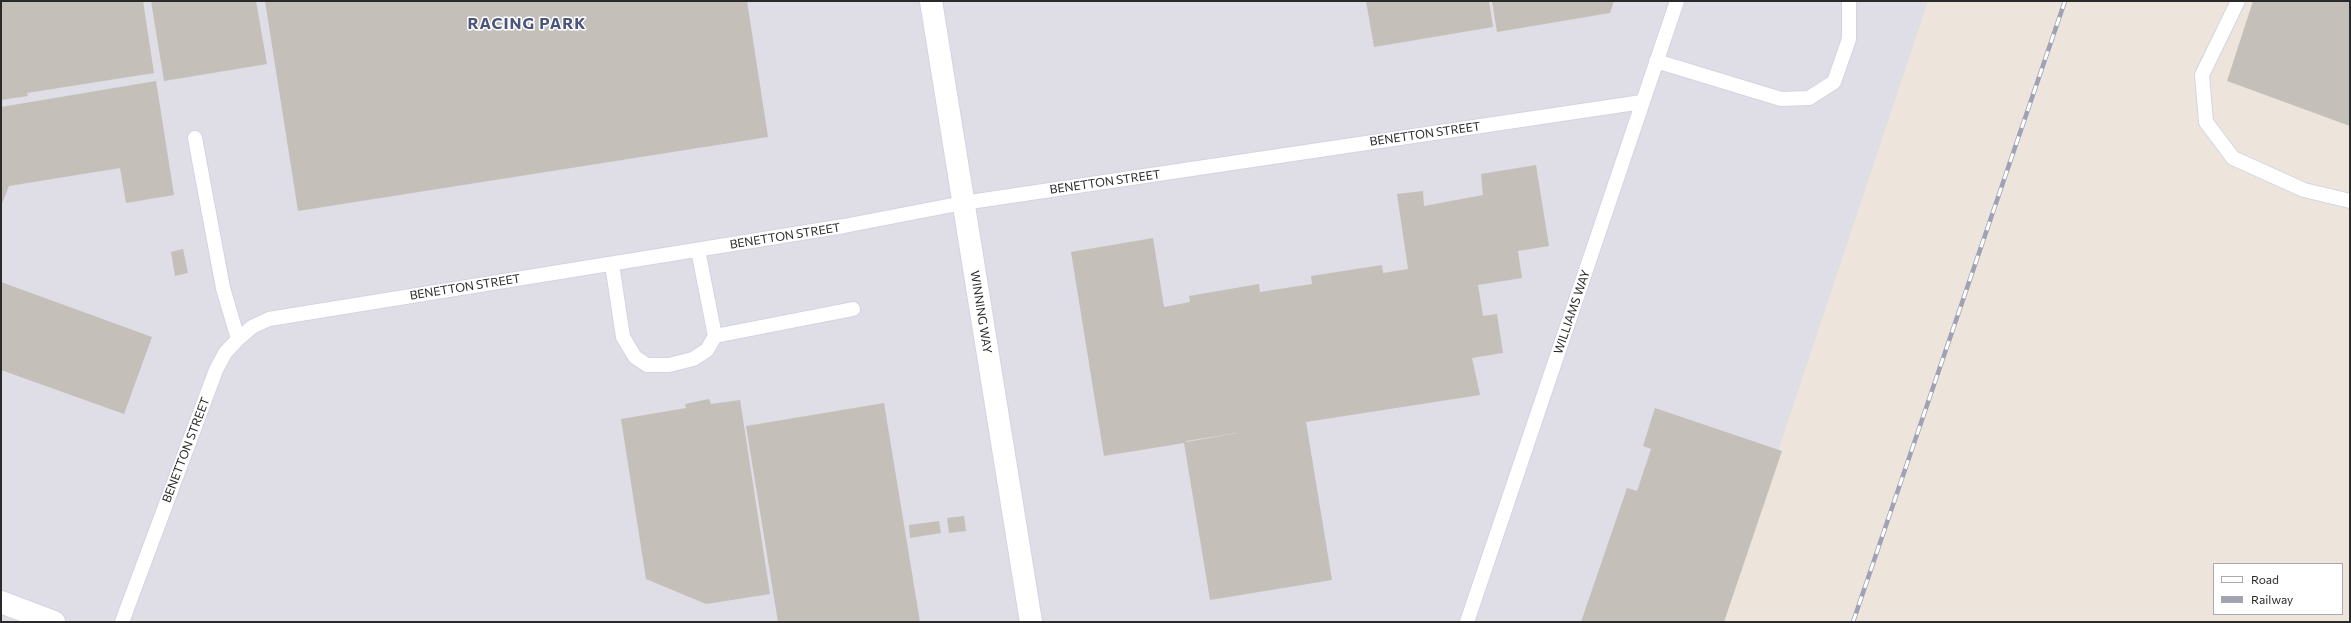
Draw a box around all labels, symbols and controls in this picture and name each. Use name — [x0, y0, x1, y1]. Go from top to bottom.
district label: RACING PARK — [468, 14, 586, 34]
street label: BENETTON STREET — [1369, 119, 1481, 149]
street label: BENETTON STREET — [1049, 167, 1161, 197]
street label: BENETTON STREET — [729, 220, 841, 252]
street label: WILLIAMS WAY — [1551, 268, 1593, 356]
street label: WINNING WAY — [967, 270, 995, 354]
street label: BENETTON STREET — [409, 271, 521, 303]
street label: BENETTON STREET — [159, 395, 213, 505]
legend — [2213, 563, 2343, 615]
text: Road — [2251, 572, 2279, 586]
text: Railway — [2251, 592, 2293, 606]

